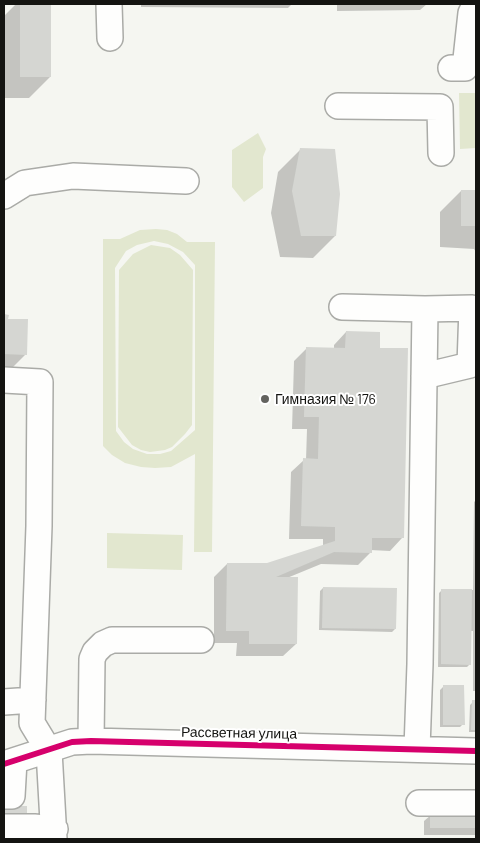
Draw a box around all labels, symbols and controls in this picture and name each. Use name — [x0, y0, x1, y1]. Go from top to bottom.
place label: Гимназия № 176 — [275, 391, 376, 407]
marker: Гимназия № 176 — [259, 393, 271, 405]
street label: Рассветная улица — [181, 724, 297, 742]

